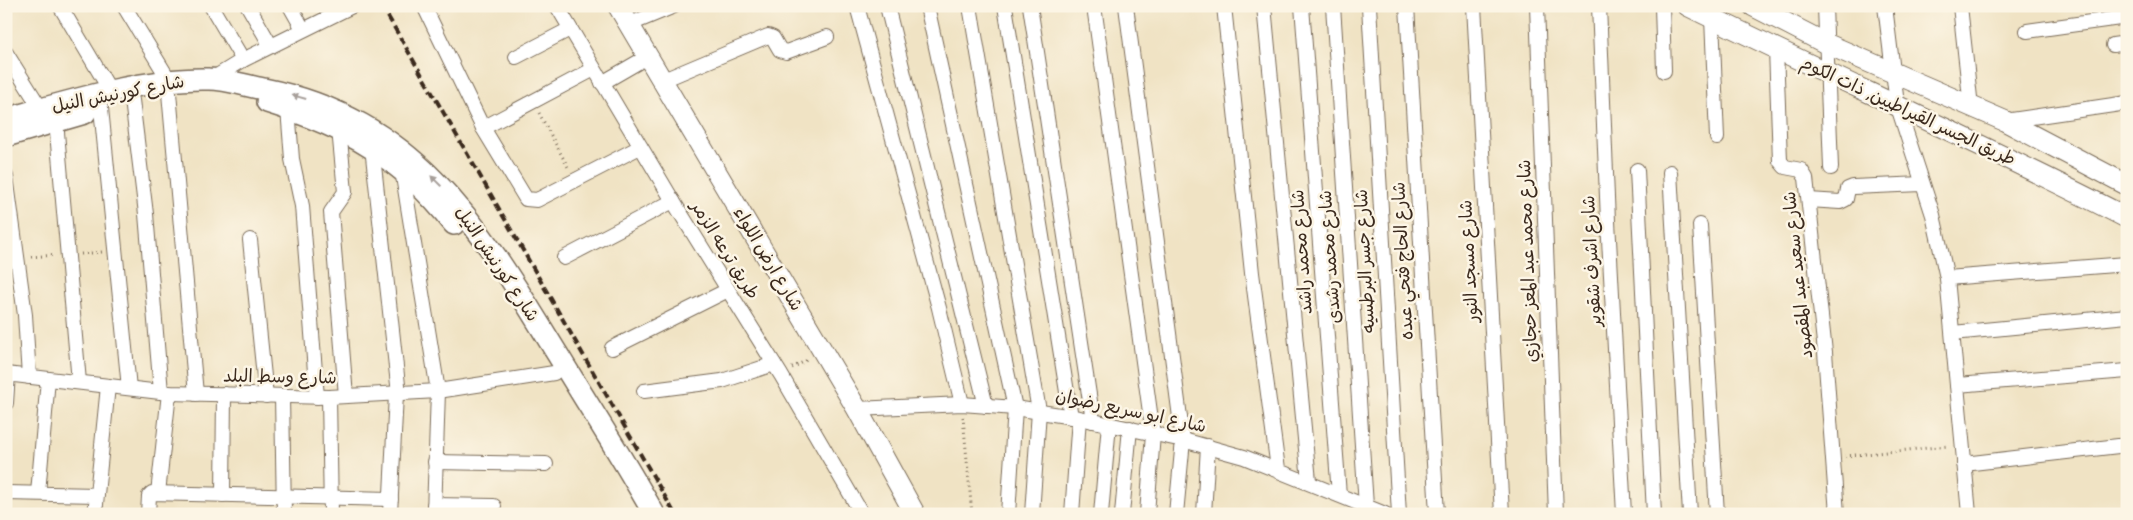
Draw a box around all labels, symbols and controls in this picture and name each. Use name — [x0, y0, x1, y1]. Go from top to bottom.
street label: طريق الجسر القيراطيين, ذات الكوم — [1796, 51, 2019, 173]
street label: شارع كورنيش النيل — [50, 70, 186, 118]
one-way arrow — [291, 92, 306, 100]
street label: شارع محمد عبد المعز حجازي — [1513, 159, 1544, 363]
one-way arrow — [430, 175, 442, 187]
street label: شارع الحاج فتحي عبده — [1387, 181, 1423, 341]
street label: شارع جسر البرطسيه — [1350, 188, 1380, 334]
street label: شارع محمد راشد — [1286, 189, 1318, 315]
street label: شارع محمد رشدى — [1314, 189, 1346, 325]
street label: شارع سعيد عبد المقصود — [1778, 190, 1818, 360]
street label: طريق ترعه الزمر — [684, 195, 764, 304]
street label: شارع اشرف شقوير — [1577, 195, 1607, 329]
street label: شارع مسجد النور — [1454, 199, 1484, 325]
street label: شارع كورنيش النيل — [450, 202, 544, 326]
street label: شارع ارض اللواء — [728, 203, 808, 315]
street label: شارع وسط البلد — [223, 365, 337, 389]
street label: شارع ابو سريع رضوان — [1053, 384, 1208, 439]

